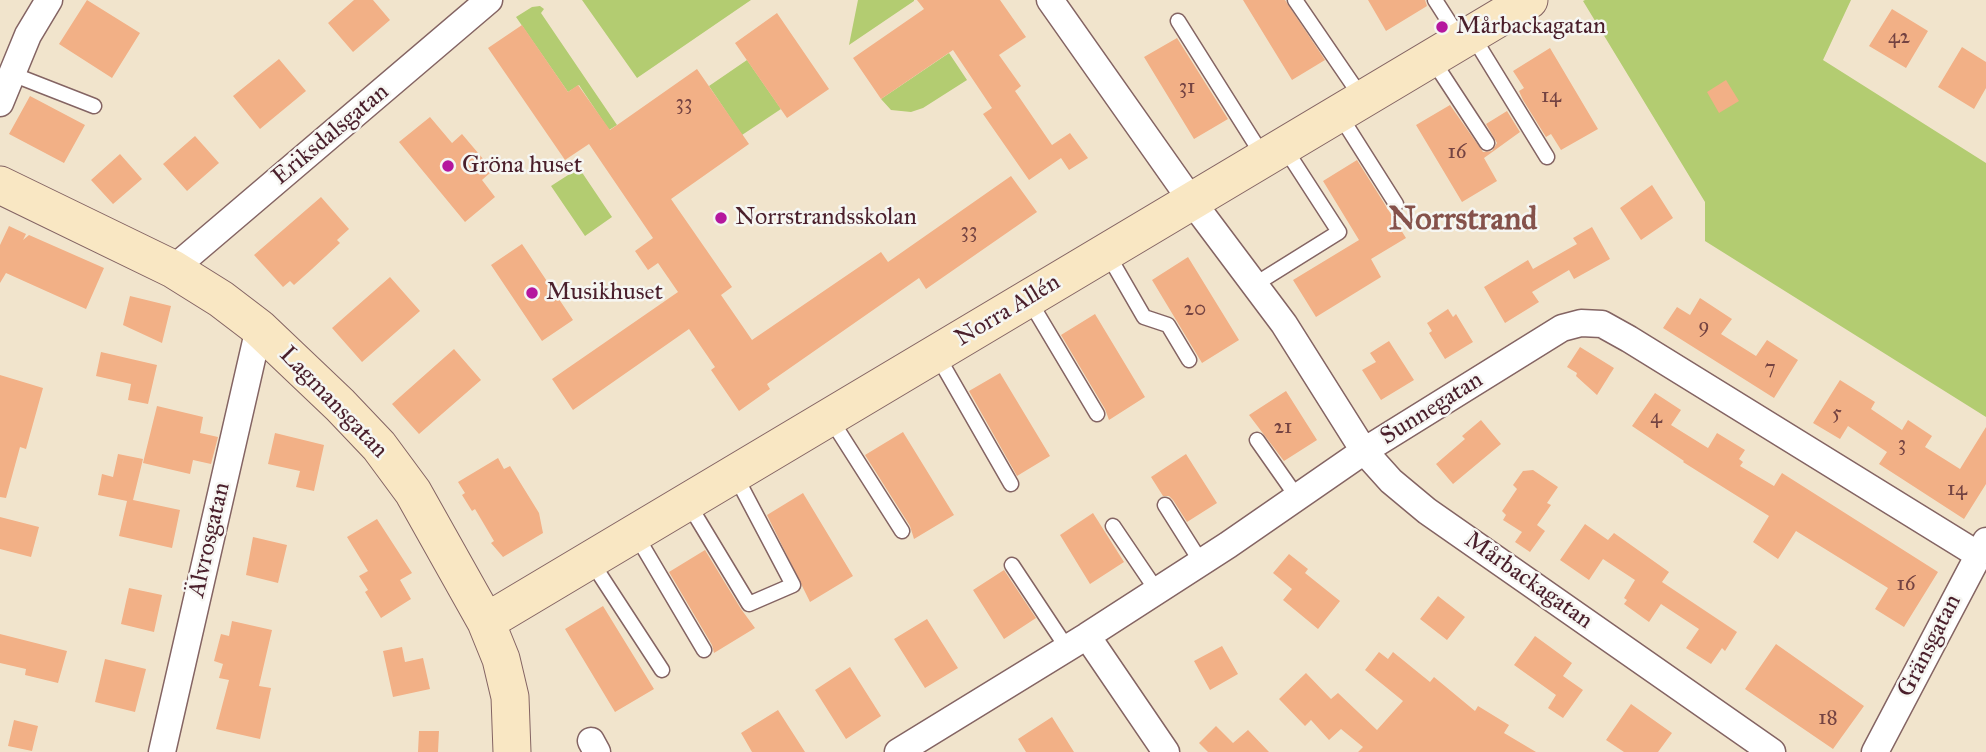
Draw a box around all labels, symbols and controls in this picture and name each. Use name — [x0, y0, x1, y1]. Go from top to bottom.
place label: Mårbackagatan — [1456, 13, 1606, 41]
marker: Mårbackagatan — [1434, 19, 1450, 35]
house number: 42 — [1888, 25, 1910, 51]
house number: 31 — [1179, 75, 1195, 101]
street label: Eriksdalsgatan — [267, 78, 395, 192]
house number: 14 — [1541, 84, 1561, 110]
house number: 33 — [676, 91, 692, 117]
house number: 16 — [1447, 140, 1467, 166]
place label: Gröna huset — [462, 152, 582, 180]
marker: Gröna huset — [440, 158, 456, 174]
district label: Norrstrand — [1389, 202, 1537, 240]
place label: Norrstrandsskolan — [735, 204, 917, 232]
marker: Norrstrandsskolan — [713, 210, 729, 226]
house number: 33 — [961, 219, 977, 245]
street label: Norra Allén — [950, 268, 1066, 354]
place label: Musikhuset — [546, 279, 663, 307]
marker: Musikhuset — [524, 285, 540, 301]
house number: 20 — [1184, 297, 1206, 323]
house number: 9 — [1698, 314, 1710, 340]
street label: Lagmansgatan — [273, 341, 393, 465]
house number: 7 — [1764, 356, 1776, 382]
street label: Sunnegatan — [1375, 366, 1489, 452]
house number: 5 — [1832, 401, 1842, 427]
house number: 4 — [1650, 405, 1662, 431]
house number: 21 — [1274, 415, 1292, 441]
house number: 3 — [1898, 432, 1906, 458]
house number: 14 — [1947, 477, 1967, 503]
street label: Älvrosgatan — [183, 480, 237, 600]
street label: Mårbackagatan — [1458, 526, 1598, 636]
house number: 16 — [1896, 572, 1916, 598]
street label: Gränsgatan — [1892, 590, 1968, 702]
house number: 18 — [1818, 706, 1838, 732]

